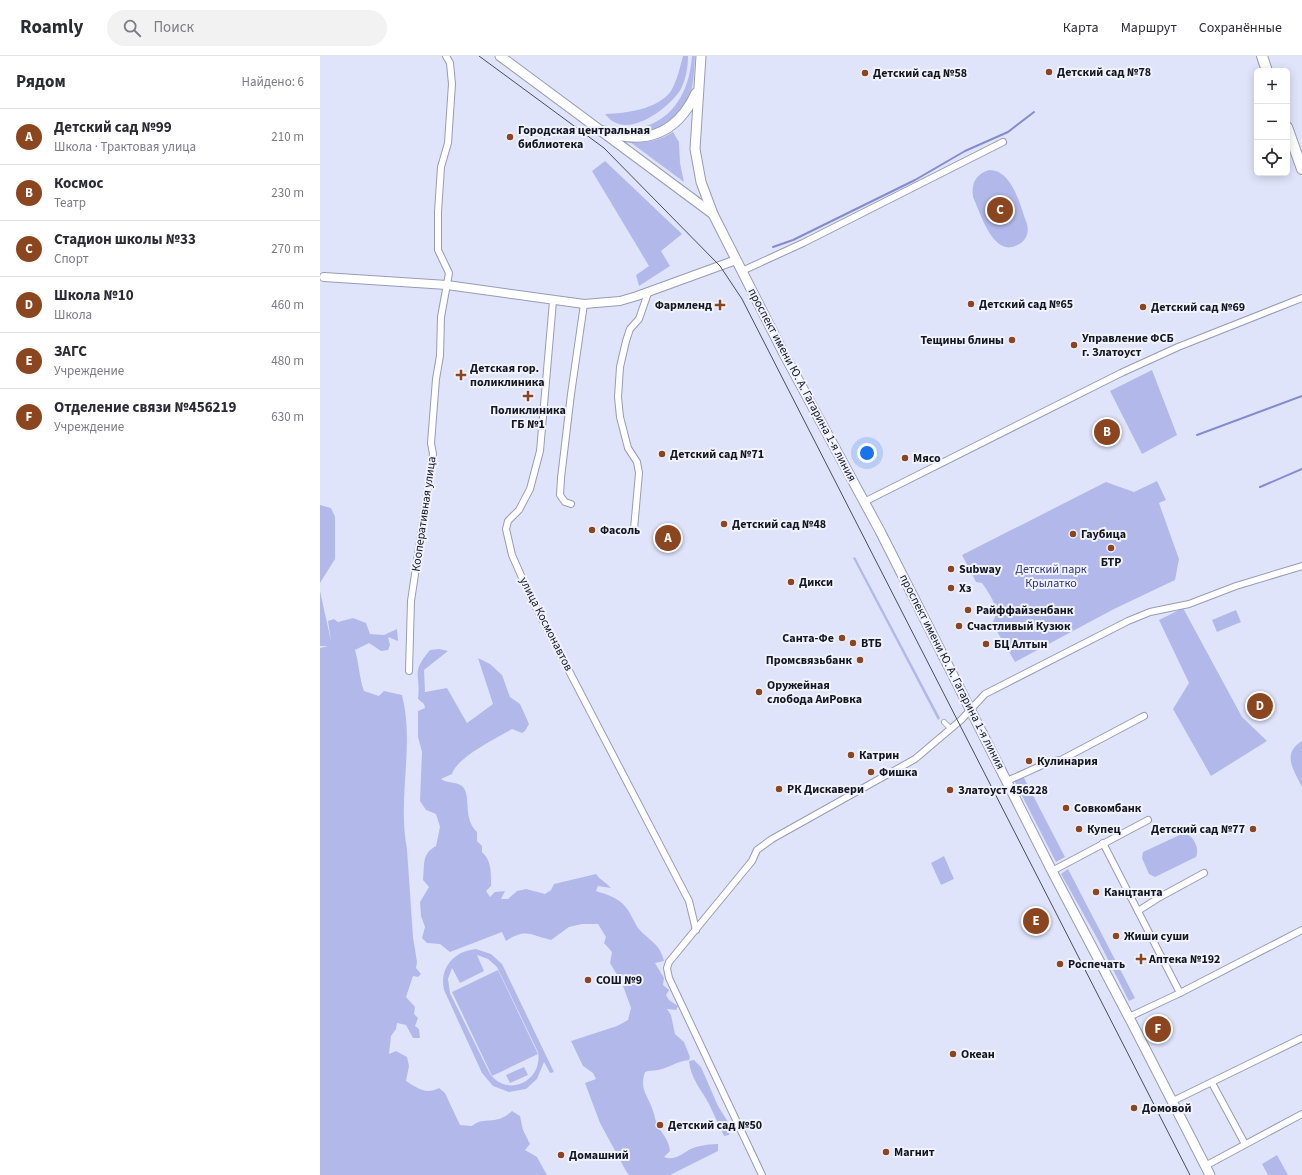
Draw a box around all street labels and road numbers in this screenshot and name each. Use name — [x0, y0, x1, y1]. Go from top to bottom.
street label: проспект имени Ю. А. Гагарина 1-я линия — [744, 285, 860, 485]
street label: Кооперативная улица — [408, 455, 440, 573]
street label: проспект имени Ю. А. Гагарина 1-я линия — [895, 571, 1009, 773]
street label: улица Космонавтов — [515, 574, 577, 674]

